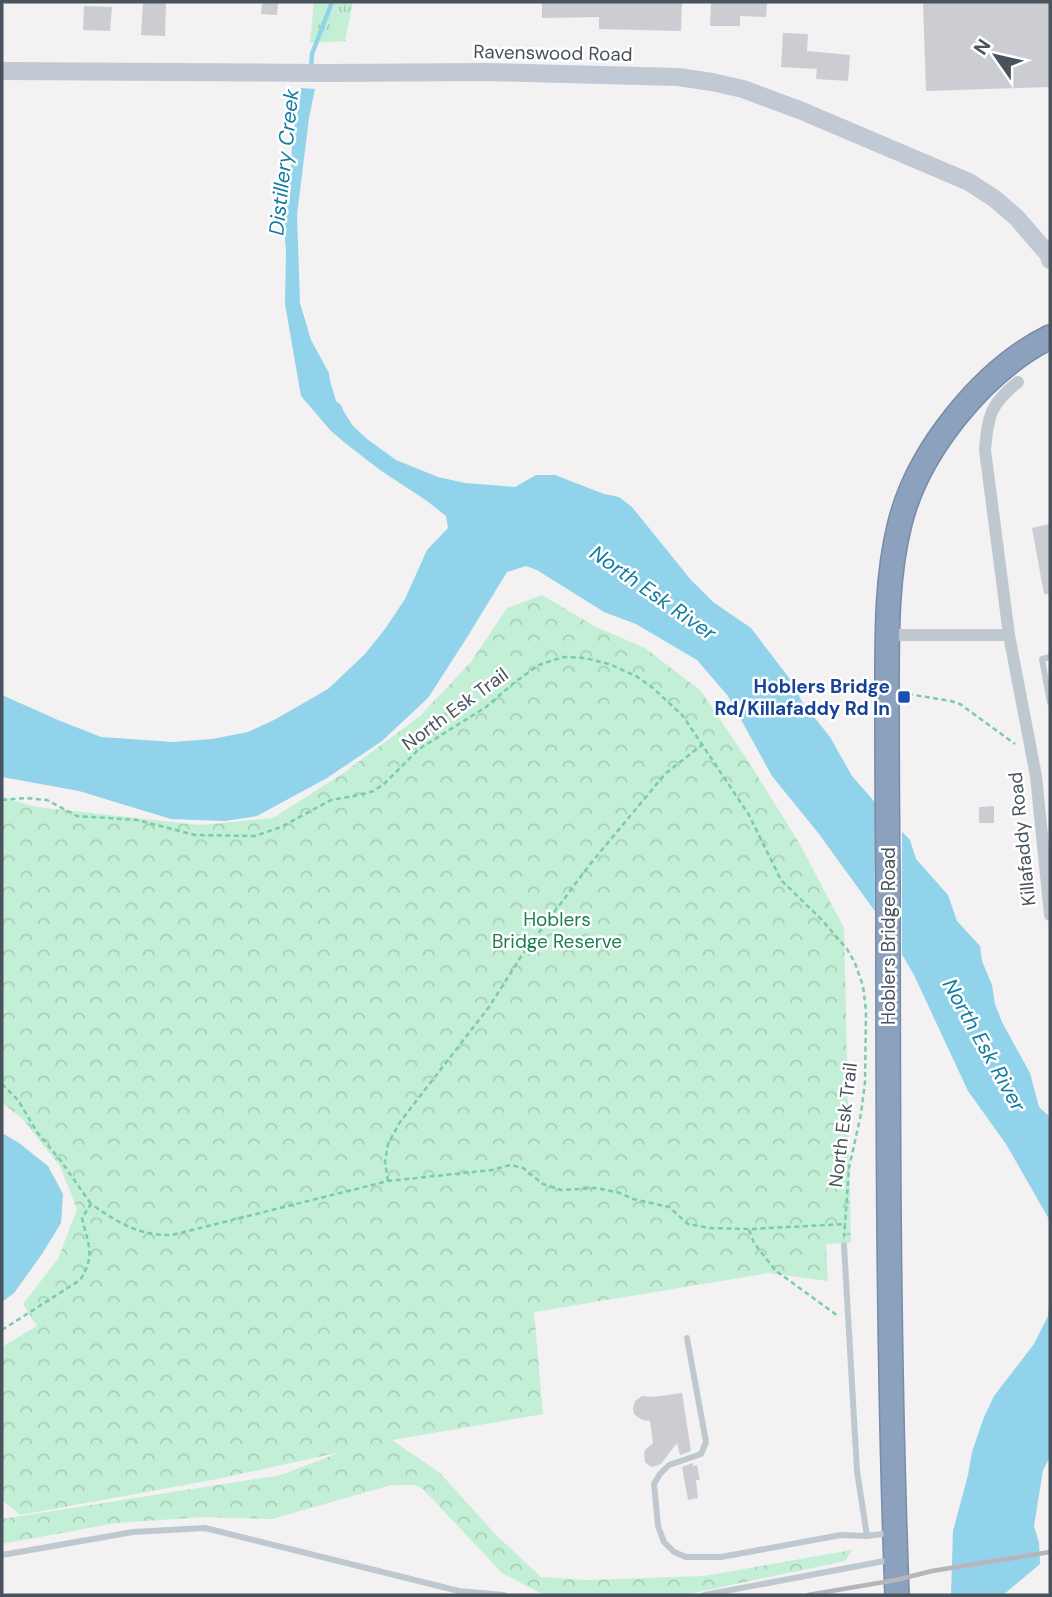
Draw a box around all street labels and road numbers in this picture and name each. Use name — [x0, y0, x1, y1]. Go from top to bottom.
street label: Ravenswood Road — [473, 39, 633, 67]
street label: North Esk Trail — [397, 662, 513, 756]
street label: Killafaddy Road — [1003, 771, 1041, 907]
street label: Hoblers Bridge Road — [876, 847, 901, 1025]
street label: North Esk Trail — [823, 1061, 863, 1189]

